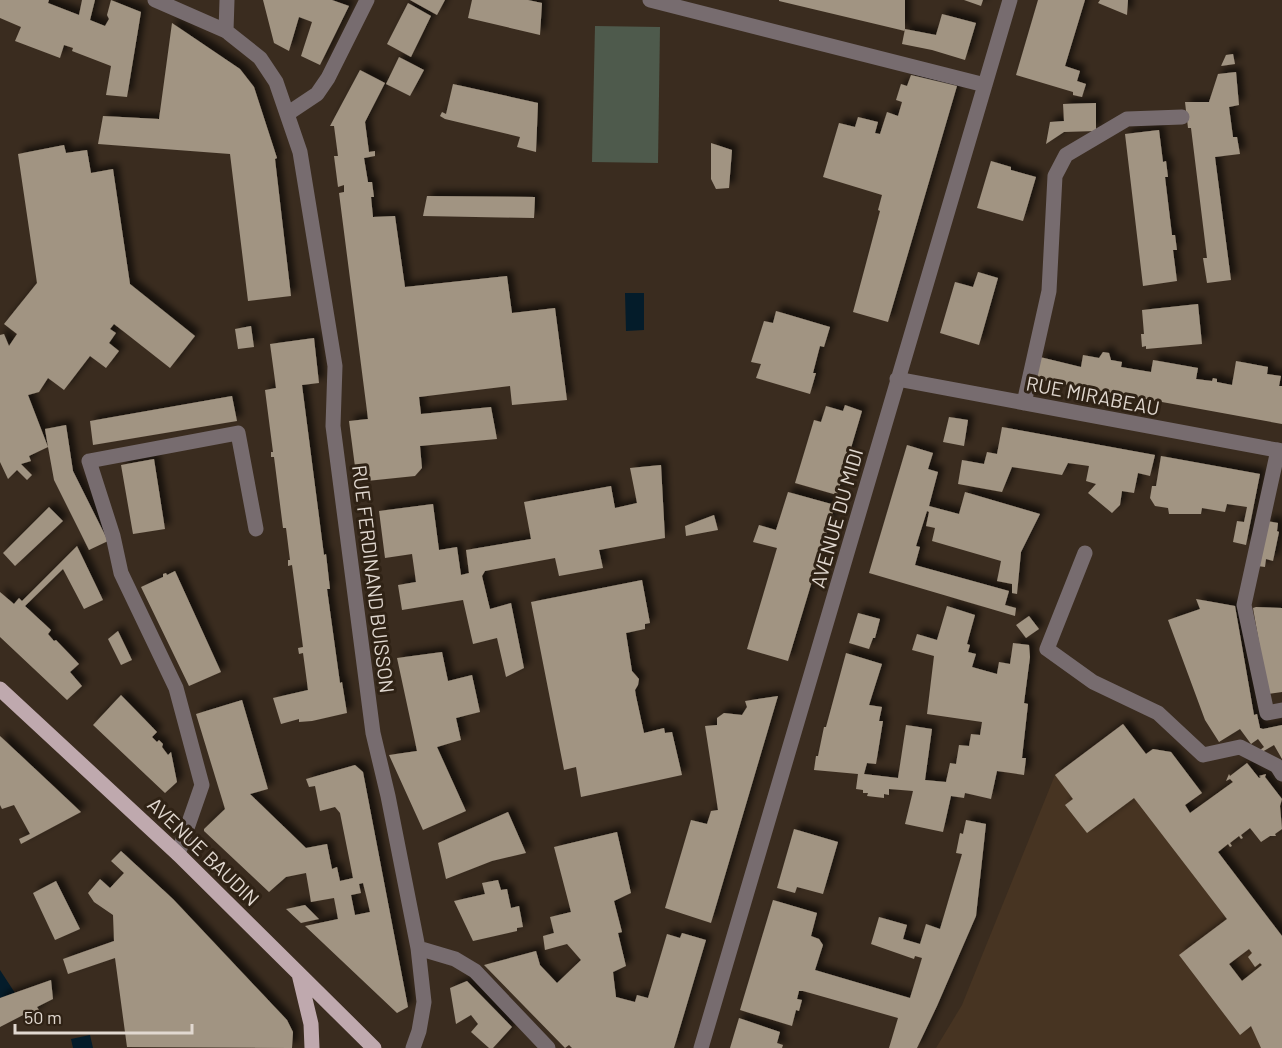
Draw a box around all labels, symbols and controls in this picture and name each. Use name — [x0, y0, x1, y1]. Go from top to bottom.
street label: RUE MIRABEAU — [1024, 370, 1162, 420]
street label: AVENUE DU MIDI — [805, 446, 867, 590]
street label: RUE FERDINAND BUISSON — [348, 463, 400, 695]
street label: AVENUE BAUDIN — [143, 792, 265, 910]
scale bar — [15, 997, 192, 1035]
text: 50 m — [24, 1006, 62, 1028]

